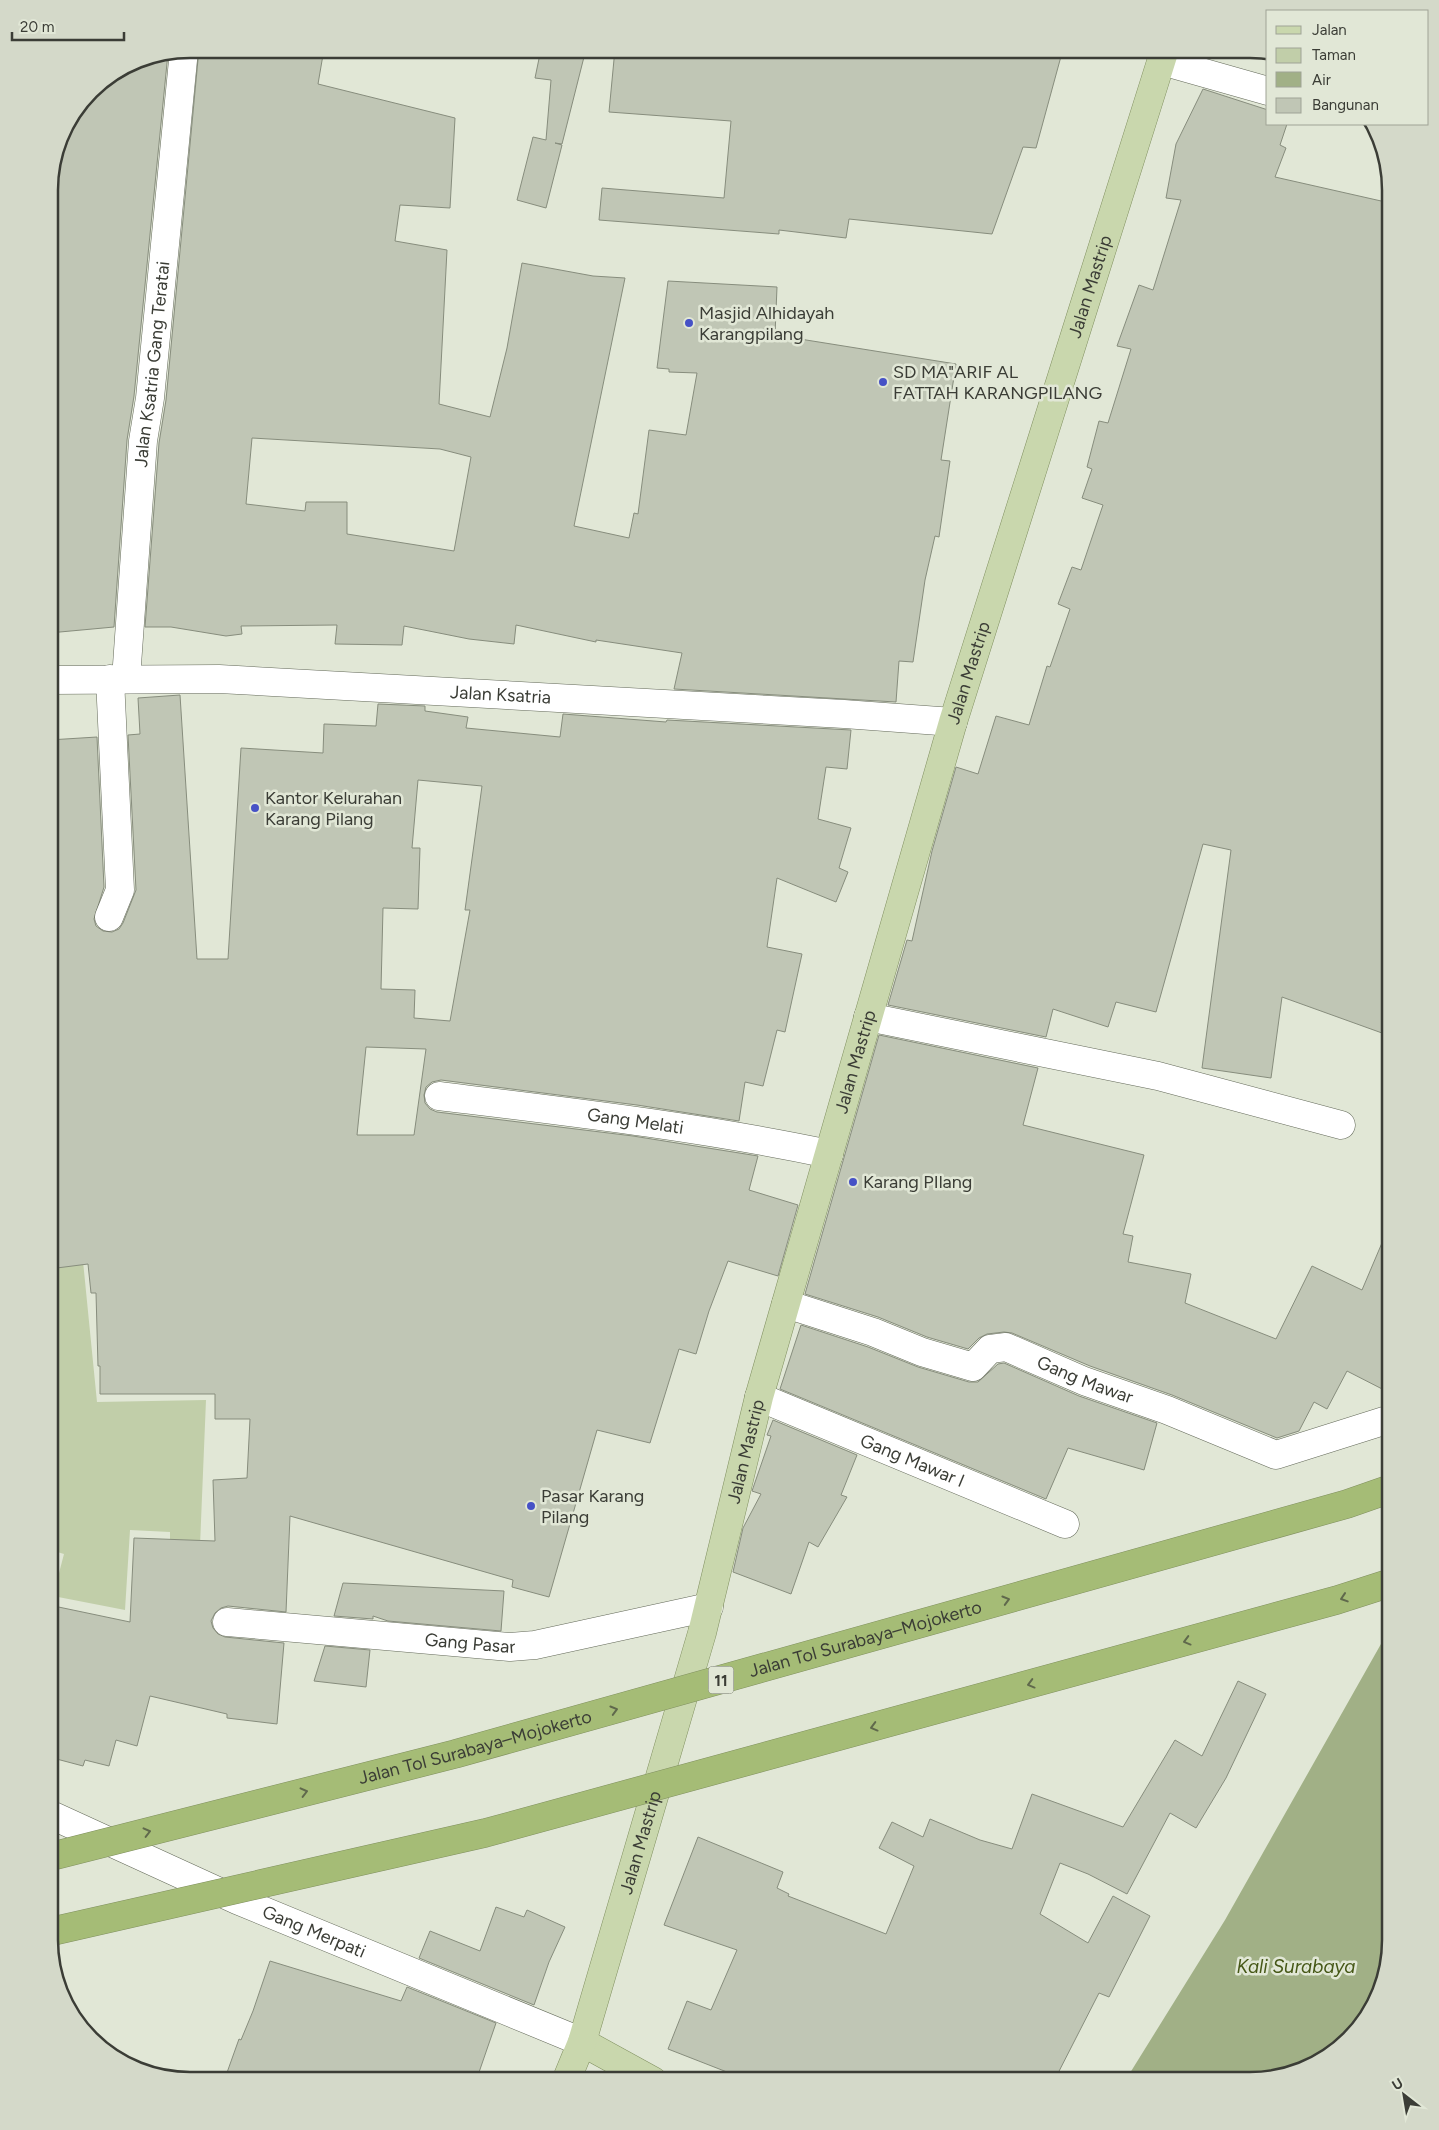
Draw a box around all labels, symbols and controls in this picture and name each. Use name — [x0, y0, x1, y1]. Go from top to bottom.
scale bar — [12, 10, 125, 42]
legend — [1266, 10, 1429, 125]
text: 20 m — [20, 18, 54, 36]
text: Jalan — [1312, 21, 1347, 39]
text: Taman — [1312, 46, 1356, 64]
text: Air — [1312, 71, 1331, 89]
text: Bangunan — [1312, 96, 1379, 114]
street label: Jalan Mastrip — [1064, 232, 1117, 341]
street label: Jalan Ksatria Gang Teratai — [130, 260, 174, 468]
place label: Masjid Alhidayah Karangpilang — [699, 302, 834, 345]
marker: Masjid Alhidayah Karangpilang — [683, 317, 695, 329]
place label: SD MA"ARIF AL FATTAH KARANGPILANG — [893, 361, 1103, 404]
marker: SD MA"ARIF AL FATTAH KARANGPILANG — [877, 376, 889, 388]
street label: Jalan Mastrip — [942, 619, 995, 727]
street label: Jalan Ksatria — [450, 681, 552, 709]
place label: Kantor Kelurahan Karang Pilang — [265, 787, 402, 830]
marker: Kantor Kelurahan Karang Pilang — [249, 802, 261, 814]
street label: Jalan Mastrip — [830, 1007, 881, 1116]
street label: Gang Melati — [586, 1103, 685, 1139]
place label: Karang PIlang — [863, 1171, 972, 1193]
marker: Karang PIlang — [847, 1176, 859, 1188]
street label: Gang Mawar — [1034, 1351, 1136, 1408]
street label: Jalan Mastrip — [723, 1397, 769, 1506]
street label: Gang Mawar I — [857, 1429, 968, 1492]
place label: Pasar Karang Pilang — [541, 1485, 644, 1528]
marker: Pasar Karang Pilang — [525, 1500, 537, 1512]
one-way arrow — [1340, 1593, 1349, 1603]
one-way arrow — [1001, 1595, 1009, 1605]
street label: Jalan Tol Surabaya–Mojokerto — [746, 1596, 984, 1682]
street label: Gang Pasar — [424, 1629, 516, 1658]
one-way arrow — [1184, 1636, 1192, 1646]
road number: 11 — [708, 1666, 734, 1694]
one-way arrow — [1026, 1678, 1035, 1689]
street label: Jalan Tol Surabaya–Mojokerto — [356, 1705, 594, 1789]
one-way arrow — [609, 1705, 617, 1715]
one-way arrow — [869, 1721, 878, 1732]
one-way arrow — [300, 1788, 308, 1798]
street label: Jalan Mastrip — [615, 1788, 666, 1897]
one-way arrow — [142, 1827, 151, 1838]
street label: Gang Merpati — [259, 1901, 369, 1963]
water label: Kali Surabaya — [1236, 1955, 1356, 1978]
north arrow — [1379, 2070, 1429, 2120]
text: U — [1389, 2074, 1406, 2094]

